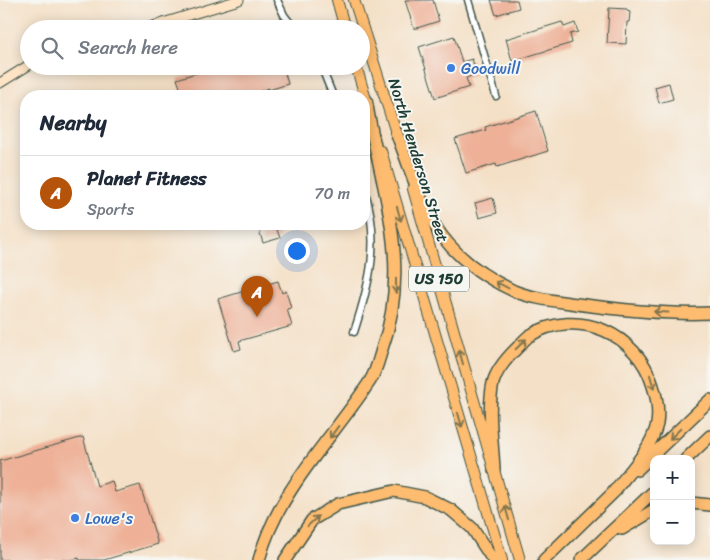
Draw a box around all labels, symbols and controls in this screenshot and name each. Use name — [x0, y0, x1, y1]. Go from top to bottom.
search box — [20, 20, 370, 75]
text: Search here — [78, 31, 178, 64]
icon: search — [38, 34, 66, 62]
place label: Goodwill — [461, 54, 521, 83]
marker: Goodwill — [445, 62, 457, 74]
street label: North Henderson Street — [380, 74, 457, 246]
text: Nearby — [40, 104, 106, 142]
text: Planet Fitness — [87, 162, 207, 195]
text: A — [51, 179, 61, 208]
text: 70 m — [314, 179, 350, 208]
text: Sports — [87, 195, 134, 224]
one-way arrow — [395, 205, 405, 221]
your location — [284, 238, 310, 264]
road number: US 150 — [409, 266, 469, 292]
pin: A — [241, 276, 273, 317]
one-way arrow — [391, 277, 401, 293]
one-way arrow — [495, 280, 510, 289]
one-way arrow — [654, 307, 670, 316]
one-way arrow — [515, 338, 527, 350]
one-way arrow — [456, 350, 466, 366]
one-way arrow — [648, 373, 657, 389]
one-way arrow — [456, 412, 466, 428]
one-way arrow — [328, 425, 339, 438]
one-way arrow — [668, 428, 681, 440]
map controls — [650, 455, 695, 545]
button: + — [650, 455, 695, 500]
button: − — [650, 500, 695, 545]
place label: Lowe's — [85, 504, 134, 533]
one-way arrow — [501, 506, 511, 522]
marker: Lowe's — [69, 512, 81, 524]
one-way arrow — [307, 515, 320, 527]

